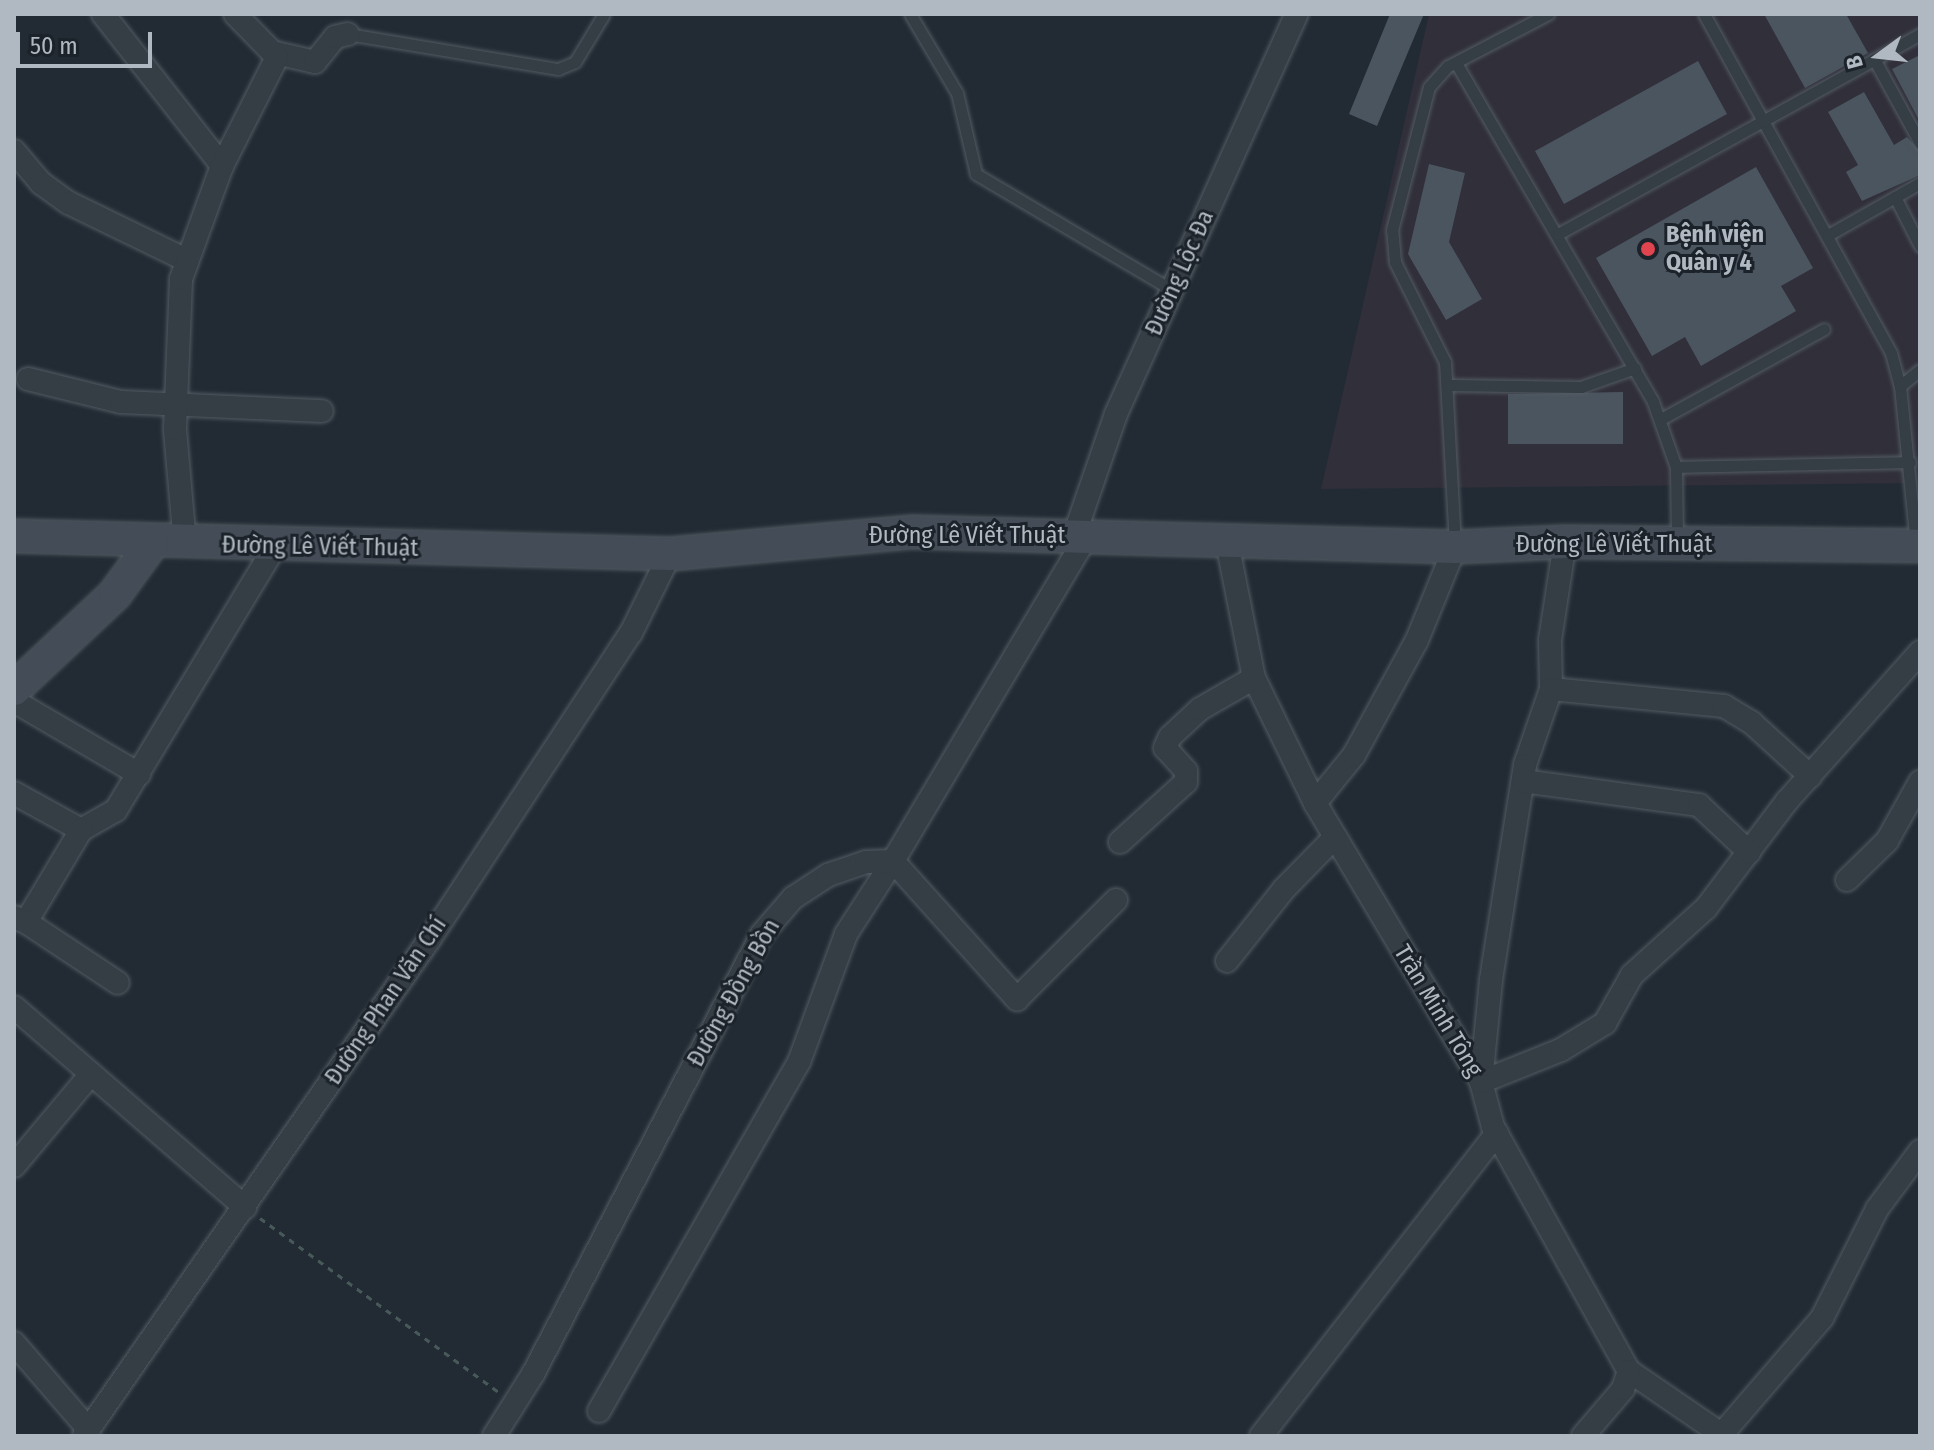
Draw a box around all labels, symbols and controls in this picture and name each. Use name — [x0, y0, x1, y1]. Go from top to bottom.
scale bar — [20, 16, 156, 66]
north arrow — [1838, 16, 1918, 96]
text: 50 m — [30, 32, 78, 60]
text: B — [1840, 53, 1869, 72]
street label: Đường Lộc Đa — [1140, 206, 1220, 340]
place label: Bệnh viện Quân y 4 — [1666, 221, 1764, 277]
marker: Bệnh viện Quân y 4 — [1637, 238, 1659, 260]
street label: Đường Lê Viết Thuật — [869, 522, 1065, 550]
street label: Đường Lê Viết Thuật — [221, 531, 419, 563]
street label: Đường Lê Viết Thuật — [1516, 531, 1712, 559]
street label: Đường Phan Văn Chí — [319, 912, 453, 1090]
street label: Đường Đồng Bồn — [682, 914, 786, 1072]
street label: Trần Minh Tông — [1387, 940, 1489, 1082]

